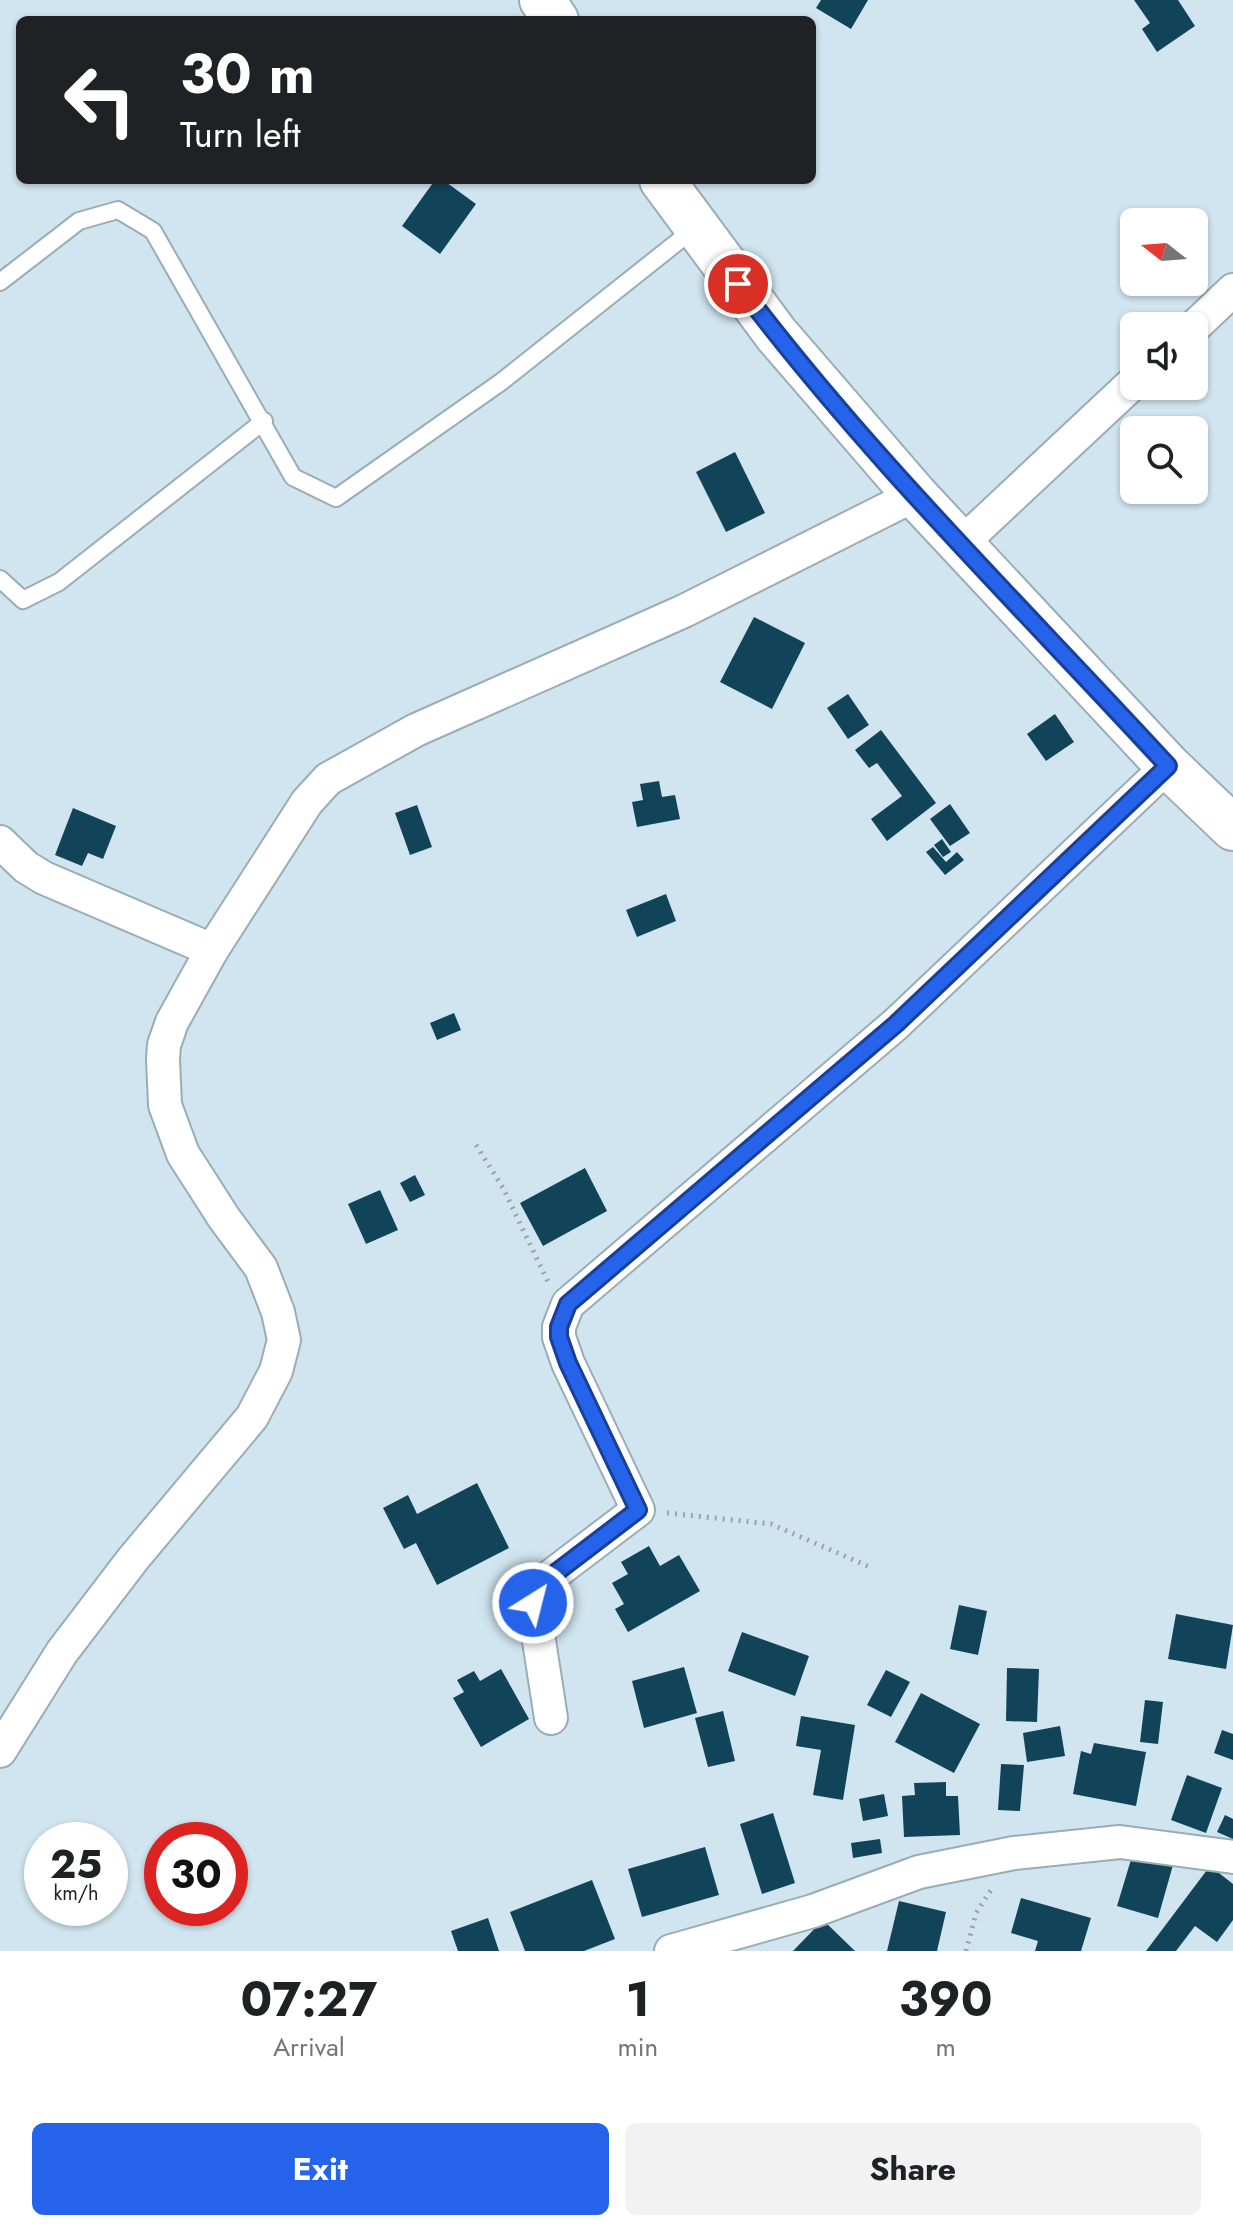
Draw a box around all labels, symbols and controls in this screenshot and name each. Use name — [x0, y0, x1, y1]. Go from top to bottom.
text: 30 m — [180, 33, 315, 114]
icon: left — [48, 48, 152, 152]
text: Turn left — [180, 108, 301, 160]
north arrow — [1120, 208, 1208, 296]
map controls — [1120, 208, 1208, 504]
pin — [704, 250, 772, 318]
icon: arrive — [716, 262, 760, 306]
button: sound — [1120, 312, 1208, 400]
button: search — [1120, 416, 1208, 504]
position arrow — [491, 1561, 575, 1645]
speed limit sign: 30 — [144, 1822, 248, 1926]
text: 25 — [50, 1835, 102, 1893]
text: km/h — [53, 1879, 99, 1908]
text: 07:27 — [240, 1965, 377, 2034]
text: 1 — [626, 1965, 650, 2034]
text: 390 — [899, 1965, 992, 2034]
text: Arrival — [273, 2028, 345, 2066]
text: min — [618, 2028, 658, 2066]
text: m — [935, 2028, 956, 2066]
button: Exit — [32, 2123, 609, 2215]
button: Share — [625, 2123, 1201, 2215]

